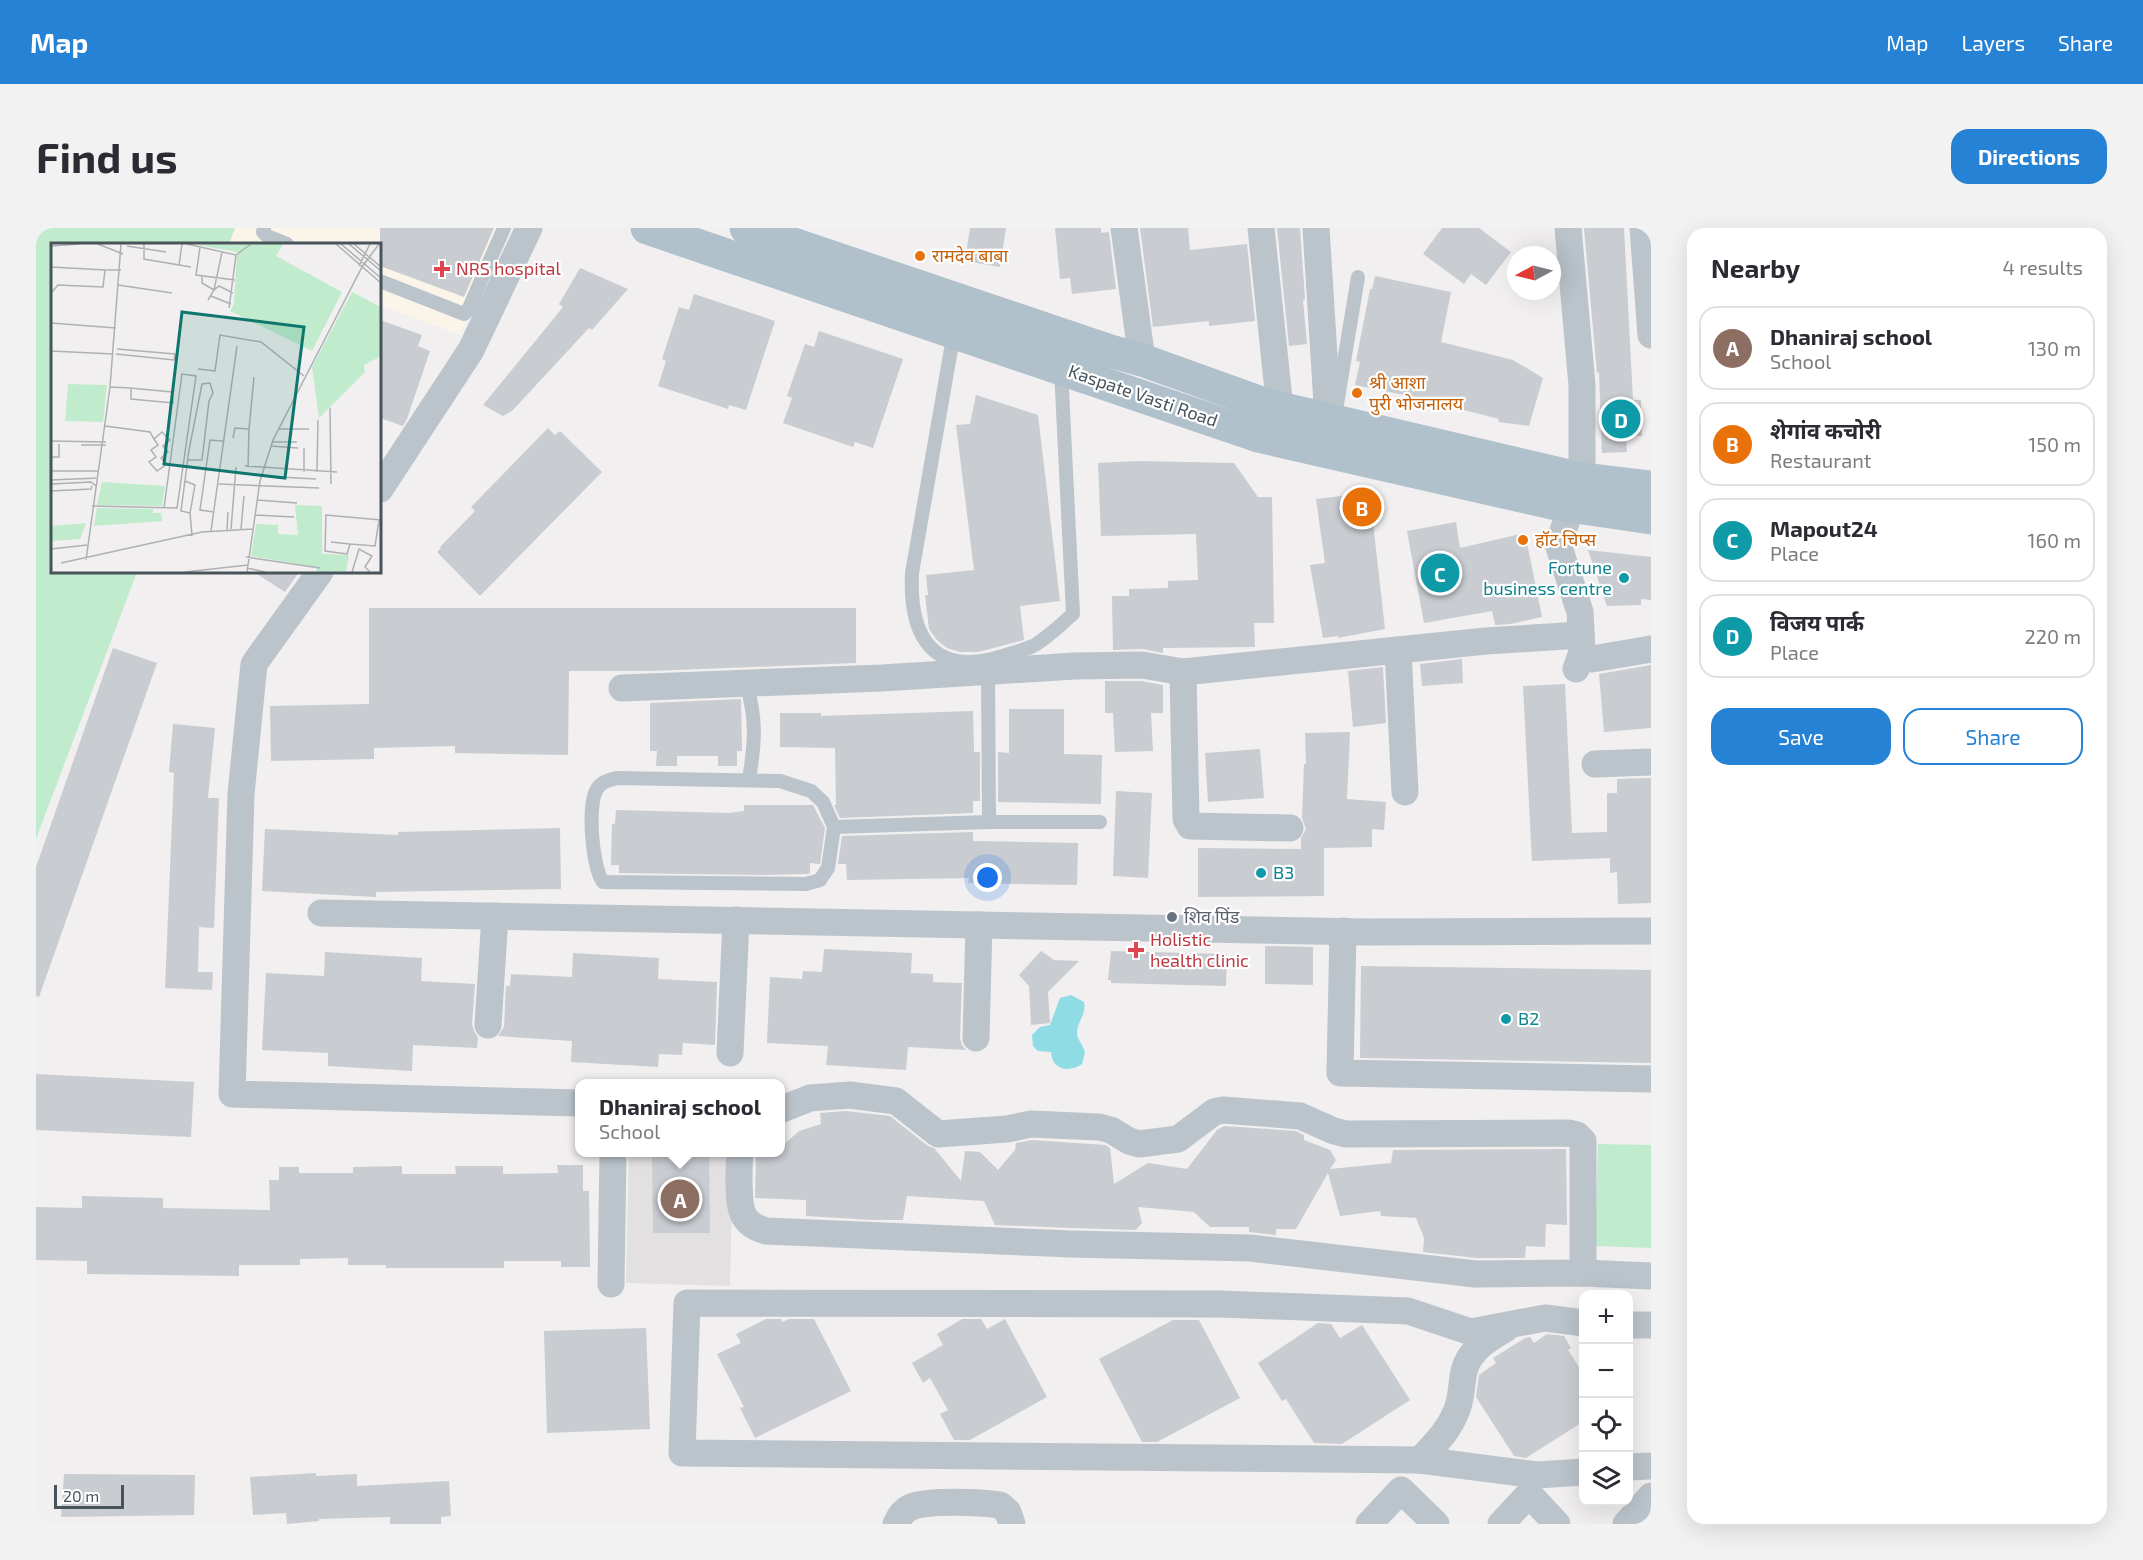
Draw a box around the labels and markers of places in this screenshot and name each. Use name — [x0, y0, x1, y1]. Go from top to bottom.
place label: रामदेव बाबा — [932, 244, 1009, 266]
marker: रामदेव बाबा — [913, 249, 927, 263]
place label: NRS hospital — [456, 257, 561, 279]
marker: NRS hospital — [433, 260, 451, 278]
place label: श्री आशा पुरी भोजनालय — [1369, 371, 1464, 416]
marker: श्री आशा पुरी भोजनालय — [1350, 386, 1364, 400]
pin: D — [1602, 396, 1640, 441]
pin: B — [1342, 484, 1382, 530]
place label: हॉट चिप्स — [1535, 528, 1597, 550]
marker: हॉट चिप्स — [1516, 533, 1530, 547]
pin: C — [1420, 550, 1460, 596]
place label: Fortune business centre — [1483, 556, 1612, 599]
marker: Fortune business centre — [1617, 571, 1631, 585]
place label: B3 — [1273, 861, 1294, 883]
marker: B3 — [1254, 866, 1268, 880]
place label: शिव पिंड — [1184, 905, 1240, 927]
marker: शिव पिंड — [1165, 910, 1179, 924]
place label: Holistic health clinic — [1150, 928, 1249, 971]
marker: Holistic health clinic — [1127, 941, 1145, 959]
place label: B2 — [1518, 1007, 1539, 1029]
marker: B2 — [1499, 1012, 1513, 1026]
pin: A — [660, 1176, 700, 1222]

